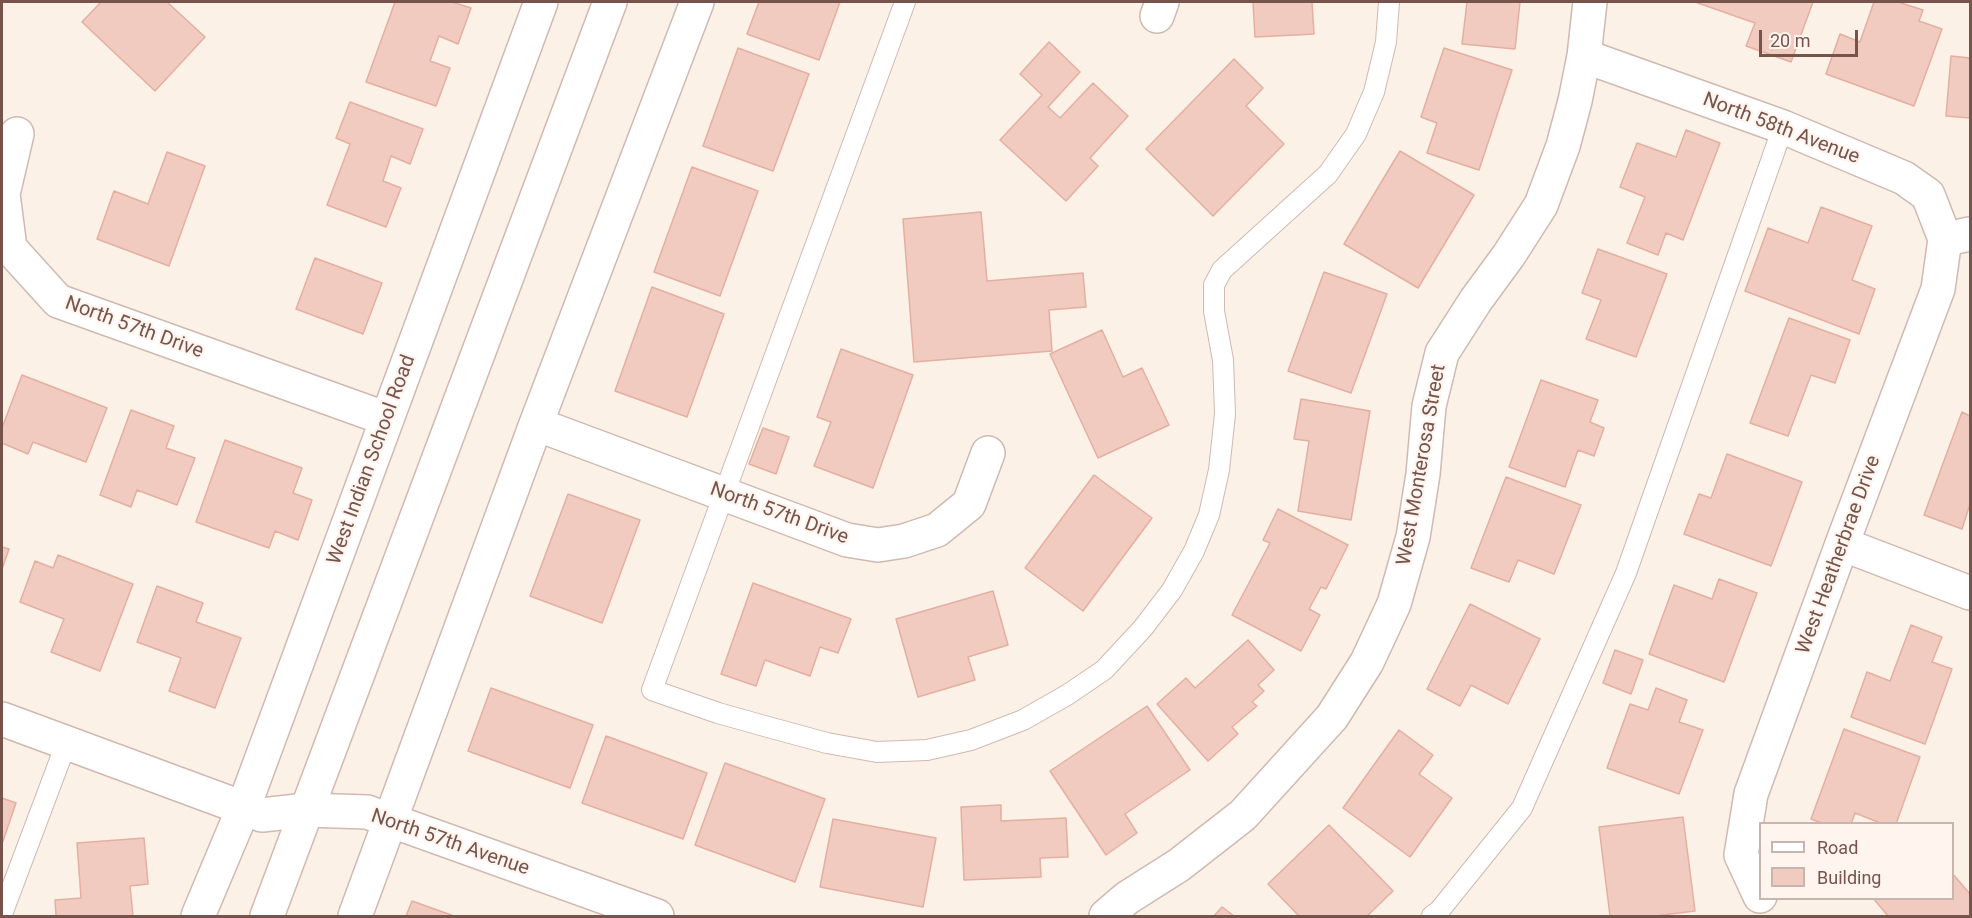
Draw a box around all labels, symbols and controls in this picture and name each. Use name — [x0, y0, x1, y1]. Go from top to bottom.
scale bar — [1762, 18, 1861, 56]
text: 20 m — [1770, 30, 1810, 51]
street label: North 58th Avenue — [1699, 88, 1863, 170]
street label: North 57th Drive — [62, 292, 206, 364]
street label: West Indian School Road — [323, 352, 421, 568]
street label: West Monterosa Street — [1392, 363, 1452, 567]
street label: West Heatherbrae Drive — [1792, 452, 1886, 658]
street label: North 57th Drive — [707, 478, 851, 550]
street label: North 57th Avenue — [368, 805, 532, 881]
legend — [1759, 822, 1954, 900]
text: Road — [1817, 837, 1858, 858]
text: Building — [1817, 867, 1881, 888]

